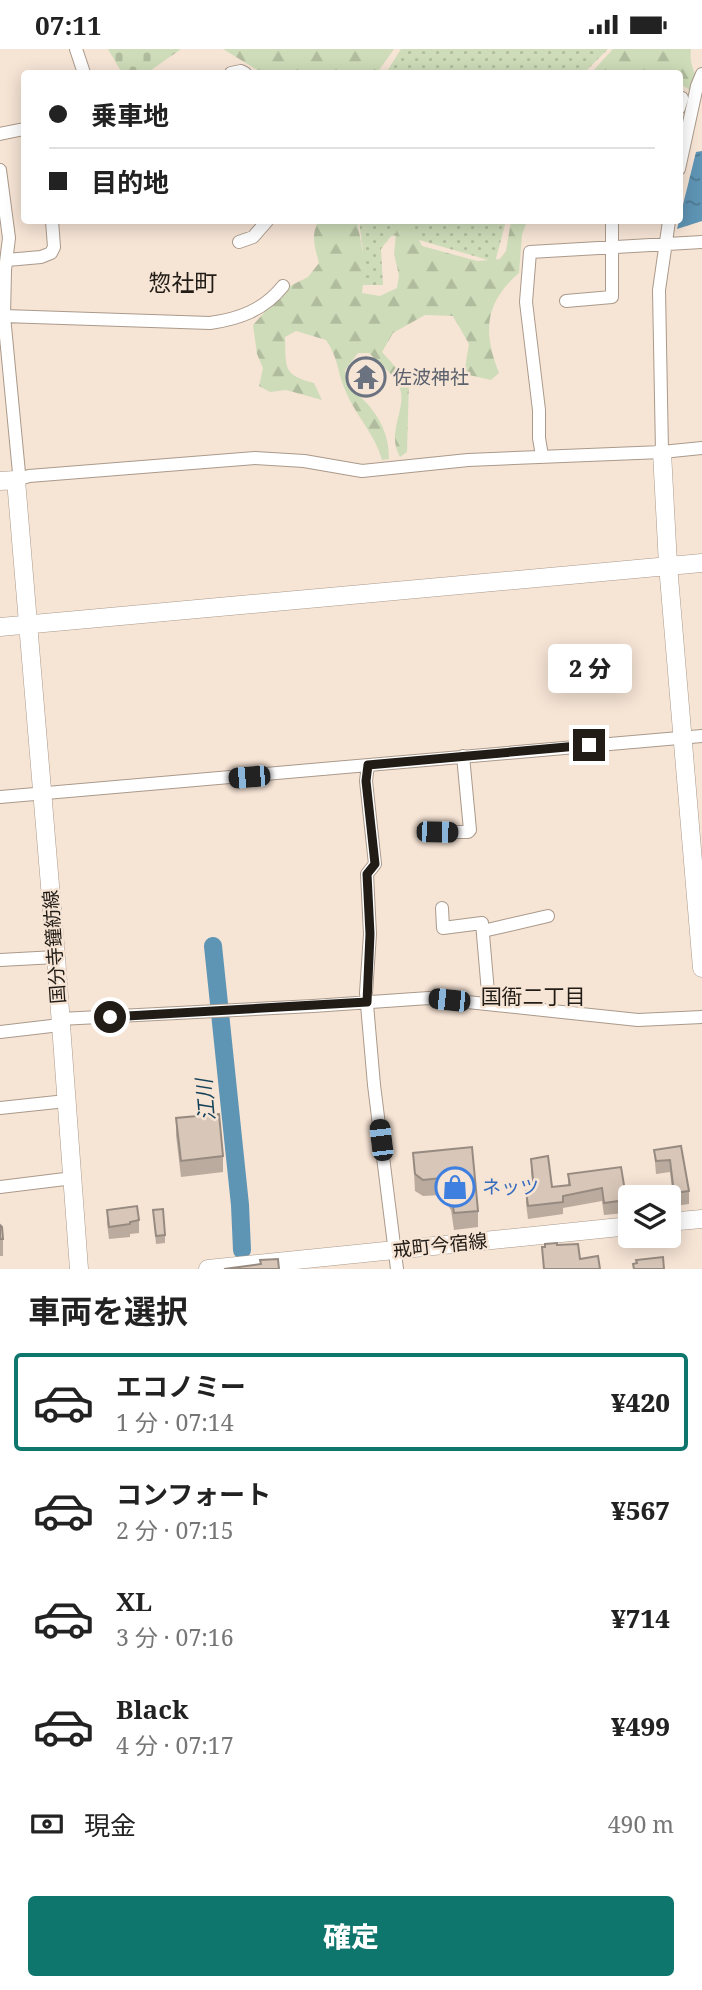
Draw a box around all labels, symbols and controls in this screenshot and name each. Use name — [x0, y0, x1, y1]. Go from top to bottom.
text: 07:11 — [35, 7, 102, 43]
text: 乗車地 — [91, 97, 169, 133]
text: 目的地 — [91, 164, 169, 200]
district label: 惣社町 — [149, 266, 218, 298]
temple icon: 佐波神社 — [345, 356, 387, 398]
place label: 佐波神社 — [393, 364, 469, 390]
callout: 2 分 — [547, 643, 631, 693]
text: 2 分 — [569, 652, 611, 684]
route end — [573, 729, 605, 761]
car — [228, 765, 271, 789]
car — [416, 821, 459, 843]
street label: 国分寺鐘紡線 — [37, 889, 71, 1005]
district label: 国衙二丁目 — [481, 982, 586, 1010]
car — [428, 987, 471, 1013]
route start — [94, 1001, 126, 1033]
water label: 江川 — [189, 1076, 221, 1122]
car — [369, 1118, 394, 1162]
shop icon: ネッツ — [434, 1166, 476, 1208]
place label: ネッツ — [482, 1174, 539, 1200]
map controls — [618, 1185, 681, 1248]
button: layers — [618, 1185, 681, 1248]
street label: 戒町今宿線 — [391, 1227, 489, 1263]
text: 車両を選択 — [28, 1289, 188, 1332]
text: エコノミー — [116, 1368, 246, 1404]
icon: car — [32, 1371, 95, 1434]
text: ¥420 — [611, 1384, 670, 1420]
text: 1 分 · 07:14 — [116, 1406, 234, 1438]
text: コンフォート — [116, 1476, 271, 1512]
icon: car — [32, 1479, 95, 1542]
text: ¥567 — [611, 1492, 670, 1528]
text: 2 分 · 07:15 — [116, 1514, 234, 1546]
text: XL — [116, 1583, 152, 1619]
icon: car — [32, 1587, 95, 1650]
text: ¥714 — [611, 1600, 670, 1636]
text: 3 分 · 07:16 — [116, 1621, 234, 1653]
text: Black — [116, 1691, 189, 1727]
icon: car — [32, 1695, 95, 1758]
text: ¥499 — [611, 1708, 670, 1744]
text: 4 分 · 07:17 — [116, 1729, 234, 1761]
icon: cash — [28, 1805, 66, 1843]
text: 現金 — [84, 1807, 136, 1843]
text: 490 m — [608, 1808, 674, 1840]
button: 確定 — [28, 1896, 674, 1976]

